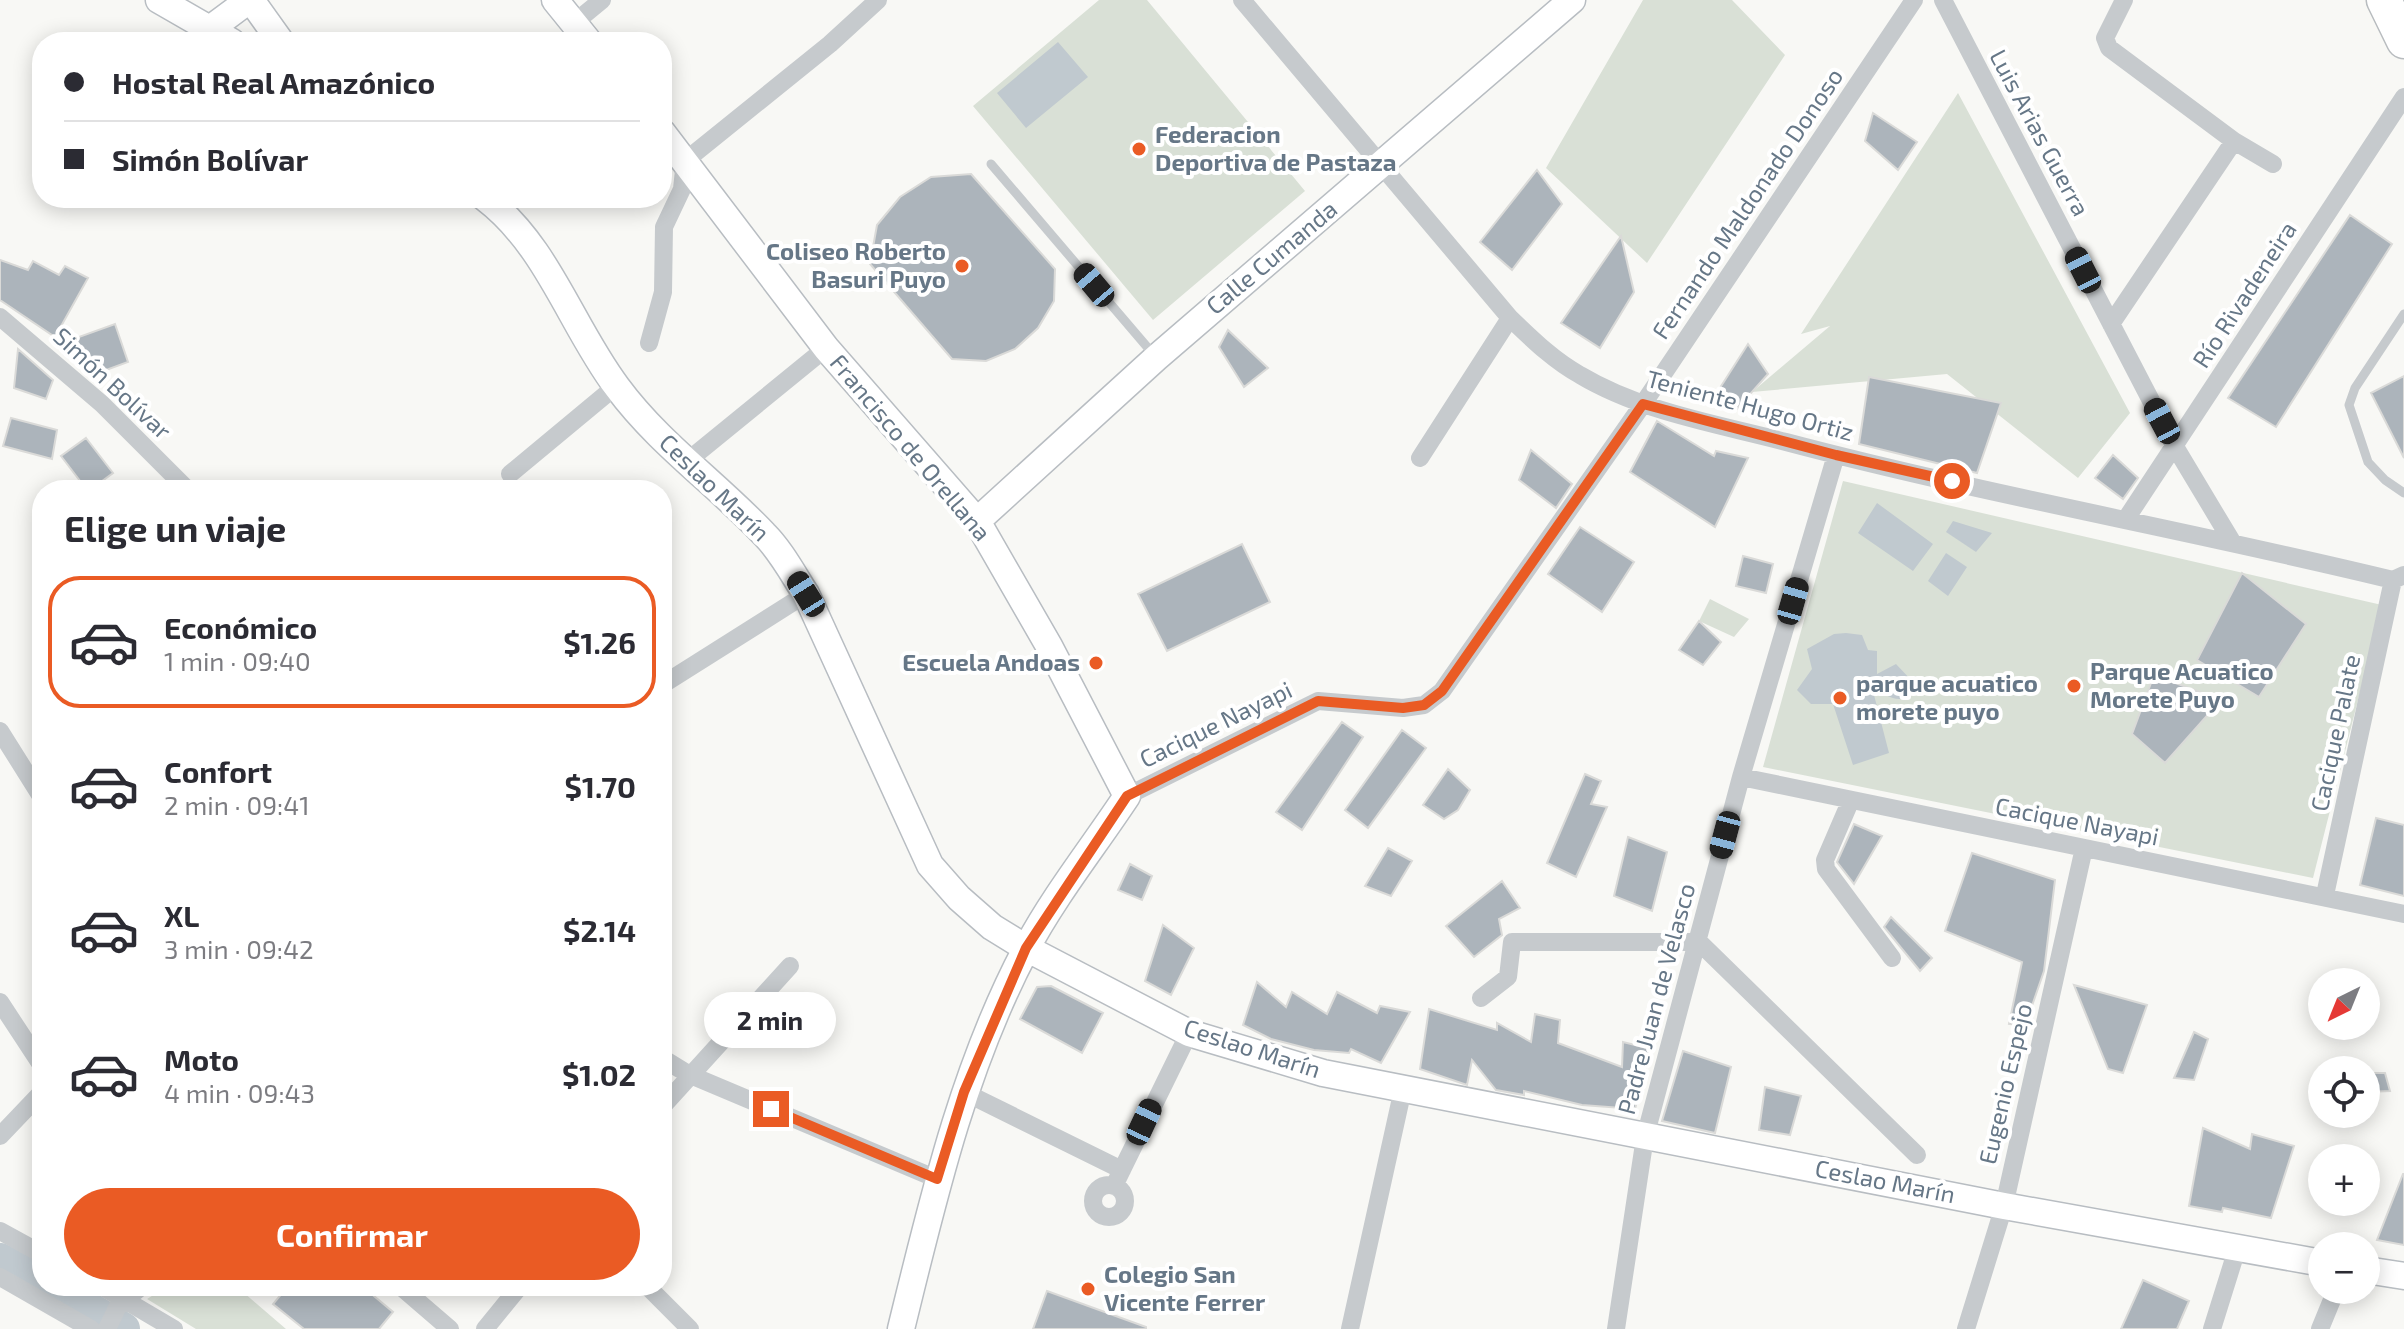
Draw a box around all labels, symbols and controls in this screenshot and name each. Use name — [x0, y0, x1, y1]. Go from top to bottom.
street label: Luis Arias Guerra — [1984, 44, 2096, 220]
street label: Fernando Maldonado Donoso — [1645, 62, 1848, 344]
text: Hostal Real Amazónico — [112, 64, 435, 100]
place label: Federacion Deportiva de Pastaza — [1155, 119, 1397, 176]
marker: Federacion Deportiva de Pastaza — [1130, 140, 1148, 158]
text: Simón Bolívar — [112, 141, 308, 177]
street label: Calle Cumanda — [1200, 194, 1342, 320]
street label: Río Rivadeneira — [2186, 216, 2302, 373]
place label: Coliseo Roberto Basuri Puyo — [766, 236, 946, 293]
car — [2061, 243, 2105, 297]
marker: Coliseo Roberto Basuri Puyo — [953, 257, 971, 275]
car — [1069, 259, 1119, 311]
street label: Simón Bolívar — [48, 321, 178, 445]
street label: Francisco de Orellana — [825, 348, 998, 546]
street label: Teniente Hugo Ortiz — [1644, 363, 1857, 446]
car — [2140, 394, 2184, 448]
street label: Ceslao Marín — [654, 427, 776, 547]
route start — [1934, 463, 1970, 499]
text: Elige un viaje — [64, 506, 286, 549]
car — [783, 567, 829, 621]
car — [1775, 575, 1811, 627]
icon: car — [68, 606, 140, 678]
text: Económico — [164, 609, 317, 645]
text: $1.26 — [563, 624, 636, 660]
text: 1 min · 09:40 — [164, 645, 311, 676]
place label: Escuela Andoas — [902, 647, 1080, 676]
street label: Cacique Palate — [2304, 652, 2365, 814]
marker: Escuela Andoas — [1087, 654, 1105, 672]
place label: Parque Acuatico Morete Puyo — [2090, 656, 2274, 713]
place label: parque acuatico morete puyo — [1856, 668, 2038, 725]
street label: Cacique Nayapi — [1134, 674, 1296, 773]
marker: Parque Acuatico Morete Puyo — [2065, 677, 2083, 695]
marker: parque acuatico morete puyo — [1831, 689, 1849, 707]
icon: car — [68, 750, 140, 822]
text: Confort — [164, 753, 272, 789]
text: $1.70 — [565, 768, 636, 804]
text: 2 min · 09:41 — [164, 789, 310, 820]
street label: Cacique Nayapi — [1993, 790, 2161, 851]
car — [1707, 809, 1743, 861]
street label: Padre Juan de Velasco — [1611, 880, 1700, 1117]
icon: car — [68, 894, 140, 966]
text: XL — [164, 897, 199, 933]
text: $2.14 — [563, 912, 636, 948]
text: 3 min · 09:42 — [164, 933, 314, 964]
north arrow — [2308, 968, 2380, 1040]
map controls — [2308, 968, 2380, 1304]
callout: 2 min — [705, 993, 837, 1049]
street label: Eugenio Espejo — [1972, 1000, 2037, 1167]
text: 2 min — [737, 1004, 803, 1035]
street label: Ceslao Marín — [1181, 1012, 1324, 1083]
icon: car — [68, 1038, 140, 1110]
text: Moto — [164, 1041, 239, 1077]
text: $1.02 — [562, 1056, 636, 1092]
button: locate — [2308, 1056, 2380, 1128]
text: 4 min · 09:43 — [164, 1077, 315, 1108]
route end — [753, 1091, 789, 1127]
car — [1123, 1095, 1165, 1149]
button: + — [2308, 1144, 2380, 1216]
street label: Ceslao Marín — [1813, 1153, 1958, 1208]
button: Confirmar — [64, 1188, 640, 1280]
button: − — [2308, 1232, 2380, 1304]
place label: Colegio San Vicente Ferrer — [1104, 1259, 1266, 1316]
marker: Colegio San Vicente Ferrer — [1079, 1280, 1097, 1298]

